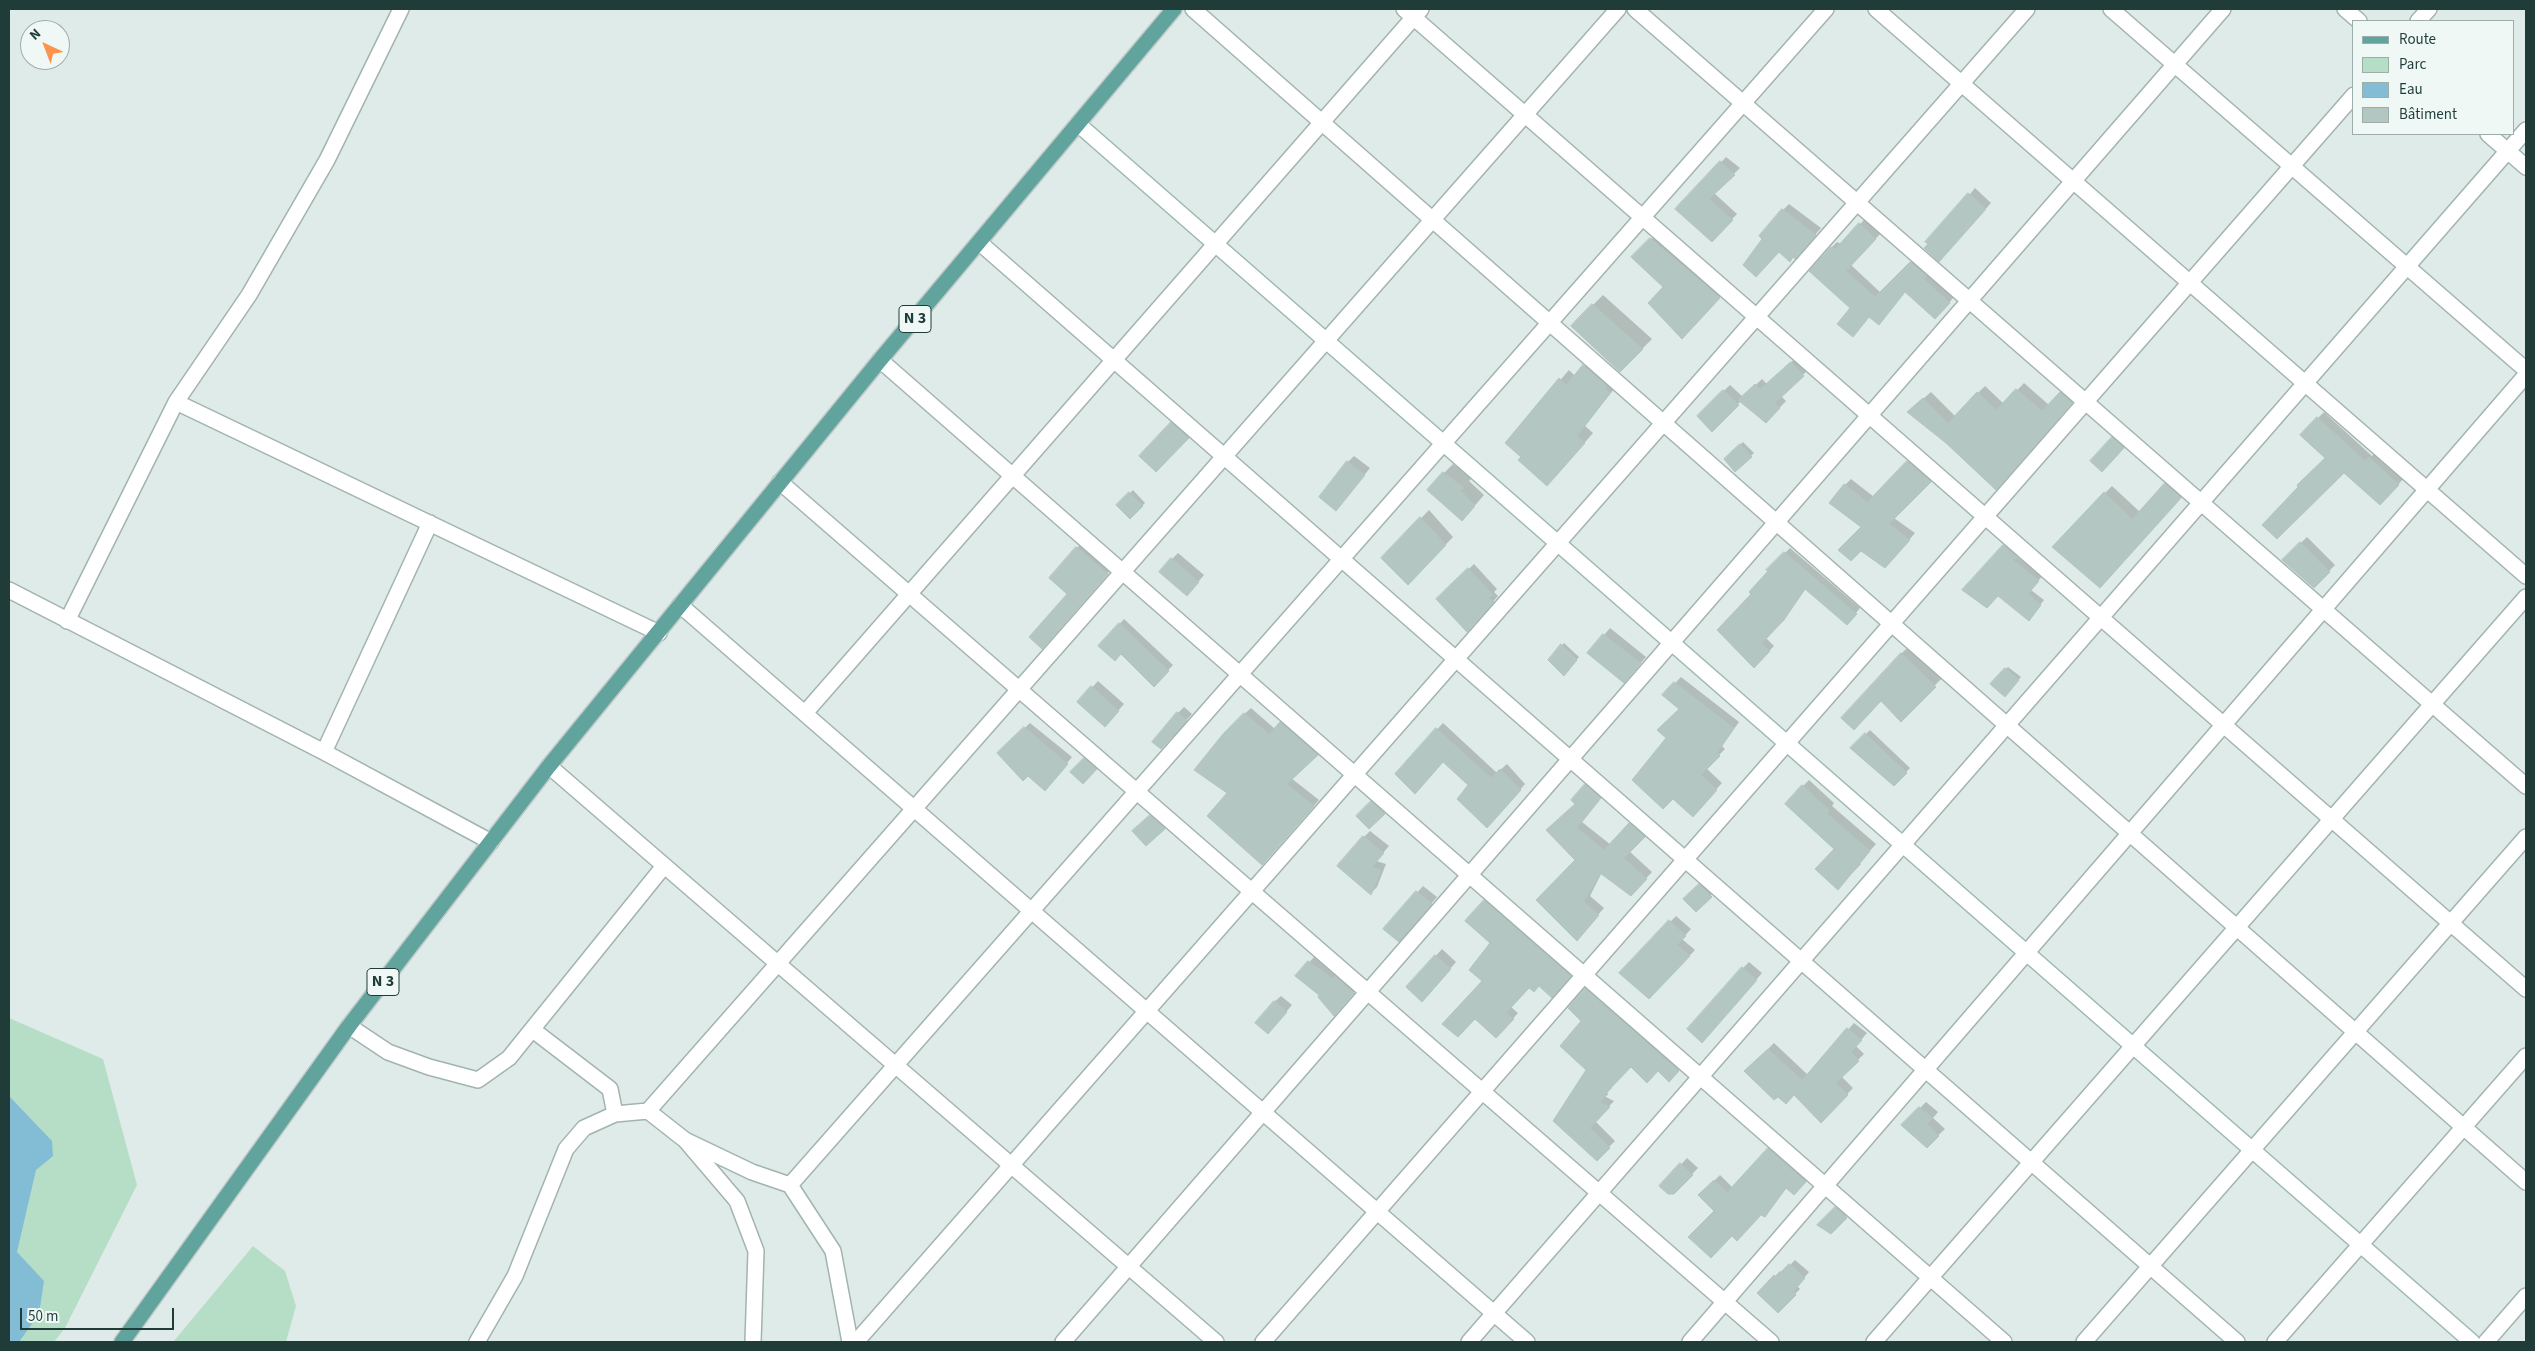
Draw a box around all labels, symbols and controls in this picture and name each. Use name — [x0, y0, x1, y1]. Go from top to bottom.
north arrow — [20, 20, 70, 70]
legend — [2352, 20, 2515, 135]
text: N — [25, 24, 46, 45]
text: Route — [2399, 29, 2436, 50]
text: Parc — [2399, 54, 2426, 75]
text: Eau — [2399, 79, 2423, 100]
text: Bâtiment — [2399, 104, 2457, 125]
road number: N 3 — [899, 306, 931, 332]
road number: N 3 — [367, 969, 399, 996]
scale bar — [22, 1298, 176, 1330]
text: 50 m — [28, 1306, 58, 1327]

